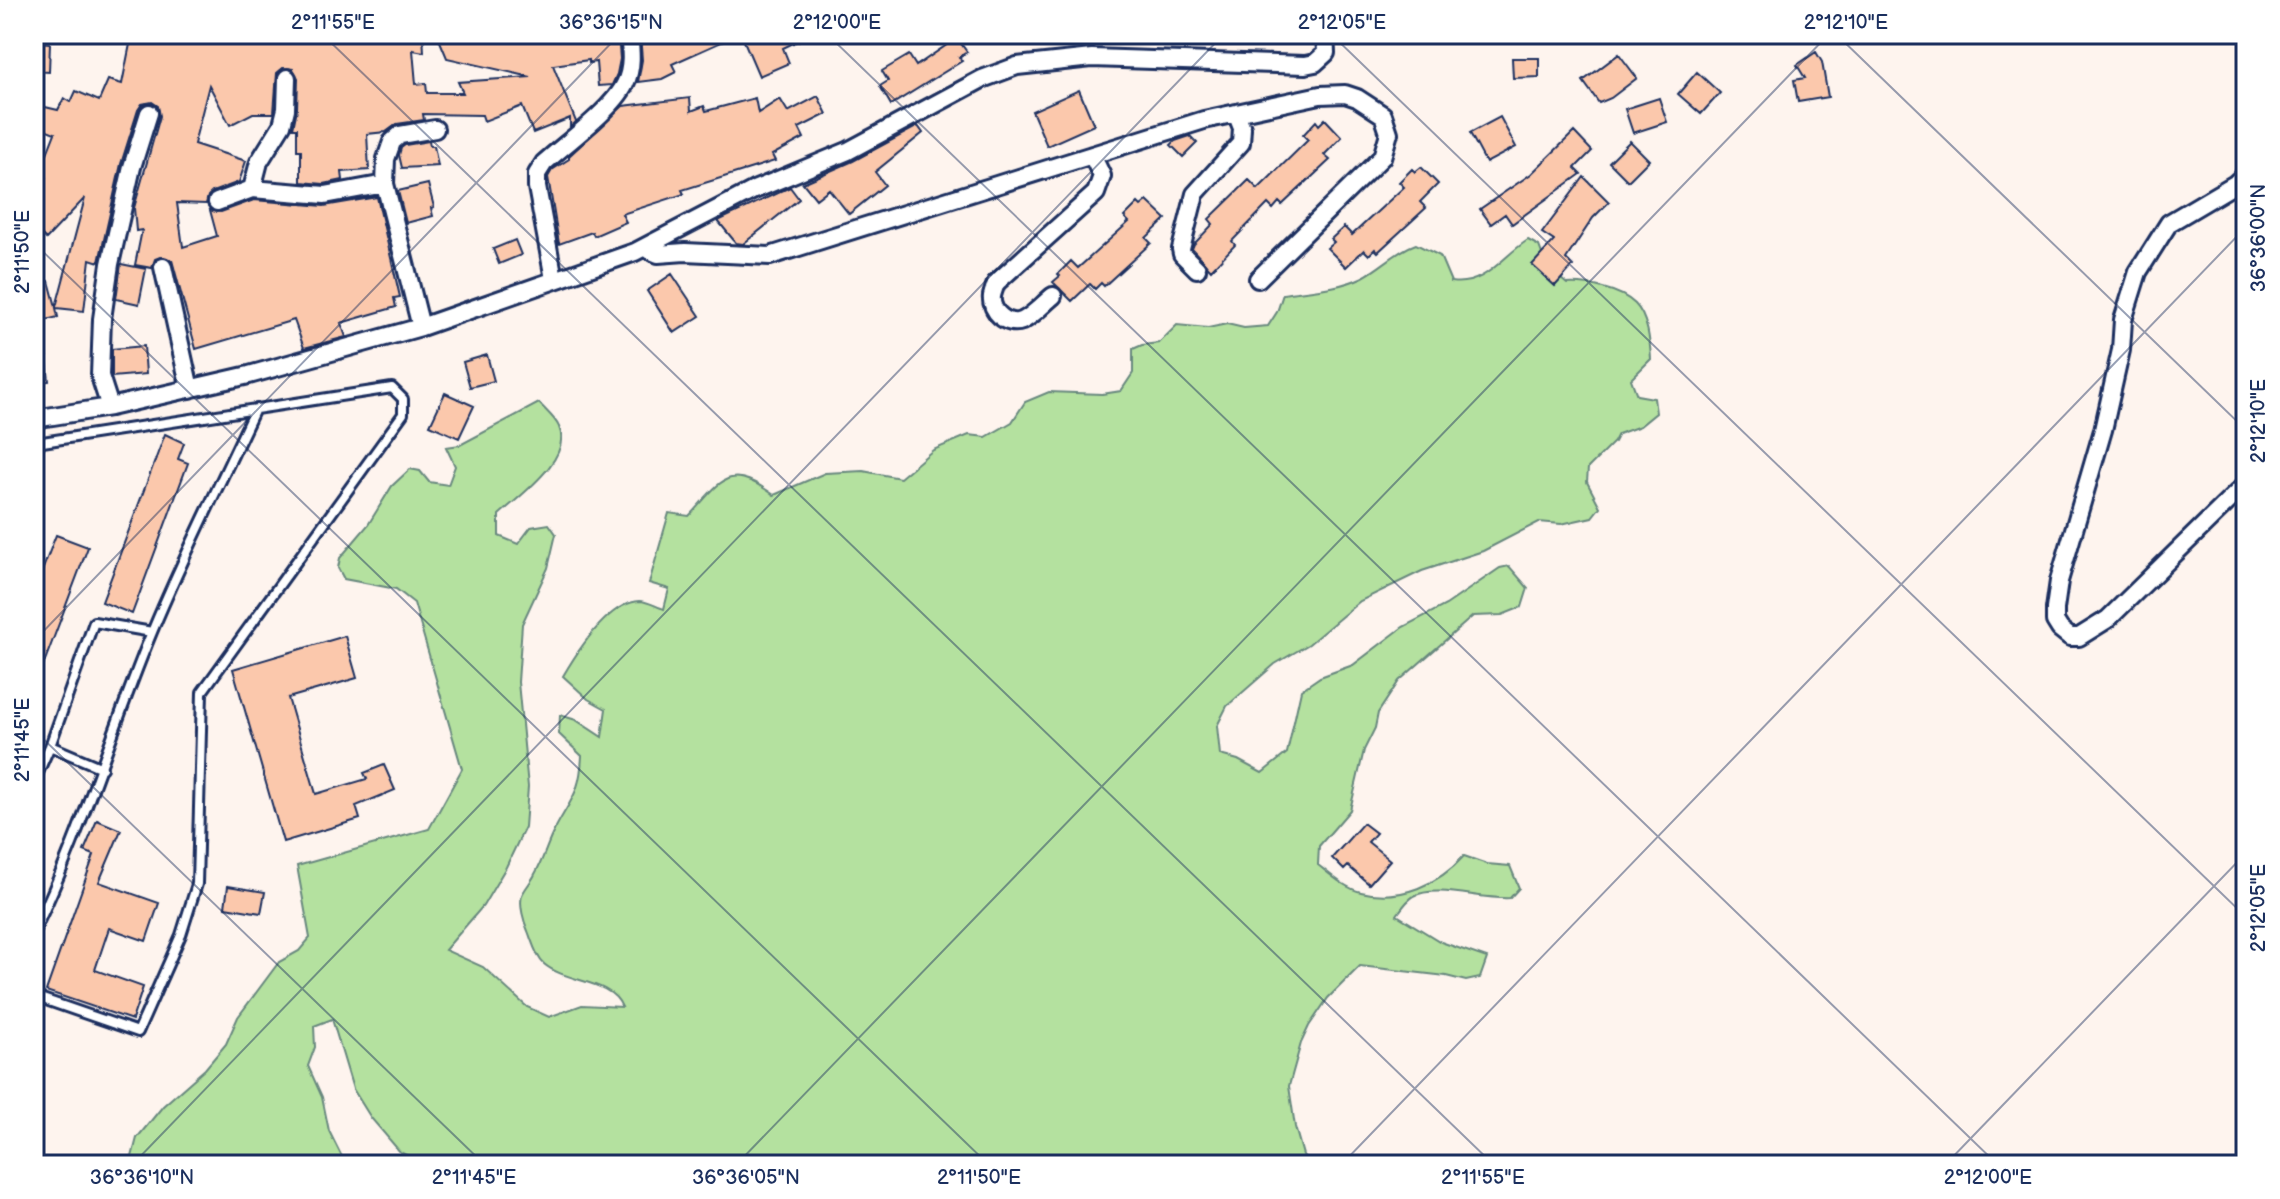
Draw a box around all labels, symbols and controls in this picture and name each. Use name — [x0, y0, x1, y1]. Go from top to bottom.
text: 2°11'55"E — [291, 11, 375, 35]
text: 36°36'15"N — [559, 11, 663, 35]
text: 2°12'00"E — [793, 11, 881, 35]
text: 2°12'05"E — [1298, 11, 1386, 35]
text: 2°12'10"E — [1804, 11, 1888, 35]
text: 36°36'00"N — [2247, 184, 2271, 292]
text: 2°11'50"E — [11, 210, 35, 294]
text: 2°12'10"E — [2247, 379, 2271, 463]
text: 2°11'45"E — [11, 698, 35, 782]
text: 2°12'05"E — [2247, 864, 2271, 952]
text: 36°36'10"N — [90, 1166, 194, 1190]
text: 2°11'45"E — [432, 1166, 516, 1190]
text: 36°36'05"N — [692, 1166, 800, 1190]
text: 2°11'50"E — [937, 1166, 1021, 1190]
text: 2°11'55"E — [1441, 1166, 1525, 1190]
text: 2°12'00"E — [1944, 1166, 2032, 1190]

